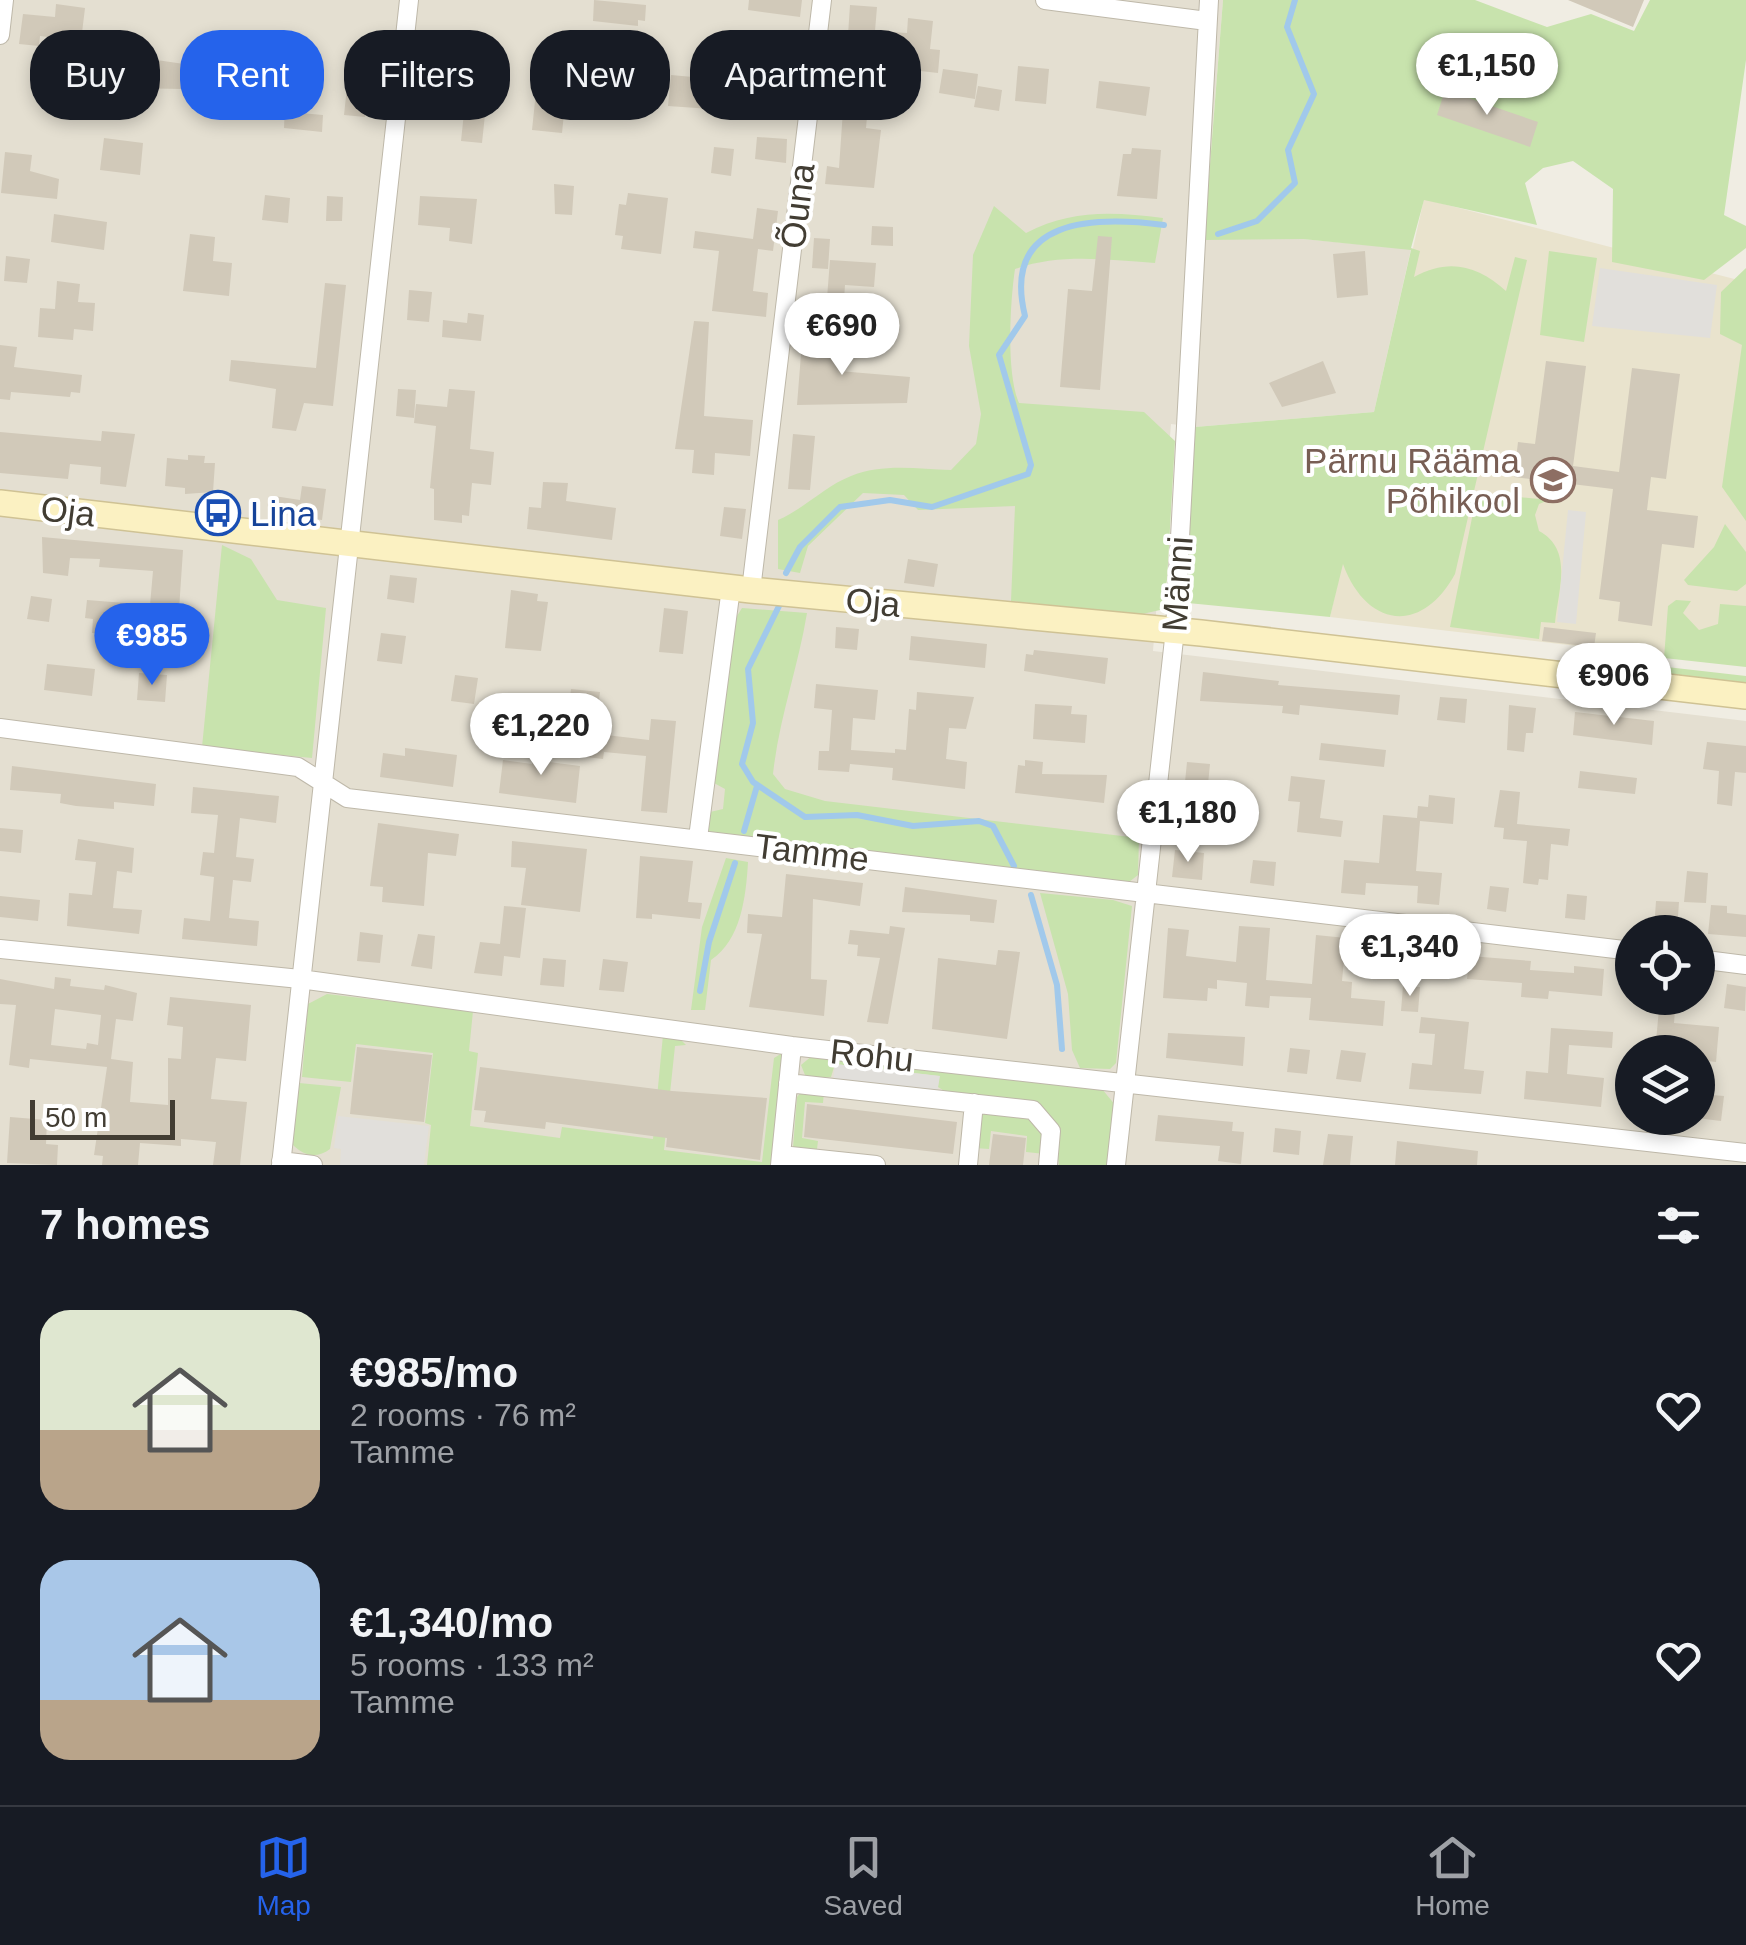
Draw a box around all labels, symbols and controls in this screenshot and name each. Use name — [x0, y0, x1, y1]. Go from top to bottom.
chip: Buy — [30, 30, 160, 120]
chip: Rent — [180, 30, 324, 120]
chip: Filters — [344, 30, 510, 120]
chip: New — [530, 30, 670, 120]
chip: Apartment — [690, 30, 921, 120]
pin: €1,150 — [1406, 33, 1568, 118]
text: €1,150 — [1438, 47, 1536, 83]
street label: Õuna — [772, 161, 822, 251]
pin: €690 — [783, 293, 901, 378]
text: €690 — [806, 307, 878, 343]
place label: Pärnu Rääma Põhikool — [1304, 441, 1521, 520]
school or university icon: Pärnu Rääma Põhikool — [1530, 457, 1576, 503]
street label: Oja — [39, 488, 98, 534]
bus stop icon: Lina — [195, 490, 241, 536]
place label: Lina — [250, 494, 317, 533]
street label: Männi — [1154, 535, 1200, 633]
street label: Oja — [844, 580, 902, 624]
pin: €985 — [93, 603, 211, 688]
text: €985 — [116, 617, 188, 653]
pin: €906 — [1555, 643, 1673, 728]
text: €906 — [1578, 657, 1650, 693]
pin: €1,220 — [460, 693, 622, 778]
text: €1,220 — [492, 707, 590, 743]
pin: €1,180 — [1107, 780, 1269, 865]
text: €1,180 — [1139, 794, 1237, 830]
street label: Tamme — [753, 826, 871, 878]
pin: €1,340 — [1329, 914, 1491, 999]
map controls — [1615, 915, 1715, 1135]
button: locate — [1615, 915, 1715, 1015]
text: €1,340 — [1361, 928, 1459, 964]
street label: Rohu — [828, 1031, 916, 1079]
button: layers — [1615, 1035, 1715, 1135]
scale bar — [30, 1095, 175, 1140]
text: 50 m — [45, 1102, 107, 1133]
icon: filters — [1651, 1198, 1706, 1253]
text: 7 homes — [40, 1201, 210, 1248]
text: €985/mo — [350, 1349, 518, 1396]
icon: home — [120, 1350, 240, 1470]
icon: heart — [1651, 1383, 1706, 1438]
text: 2 rooms · 76 m² — [350, 1397, 576, 1433]
text: Tamme — [350, 1434, 455, 1470]
text: €1,340/mo — [350, 1599, 553, 1646]
icon: home — [120, 1600, 240, 1720]
icon: heart — [1651, 1633, 1706, 1688]
text: 5 rooms · 133 m² — [350, 1647, 594, 1683]
text: Tamme — [350, 1684, 455, 1720]
tab: Map — [256, 1830, 311, 1922]
tab: Saved — [823, 1830, 903, 1922]
tab: Home — [1415, 1830, 1490, 1922]

